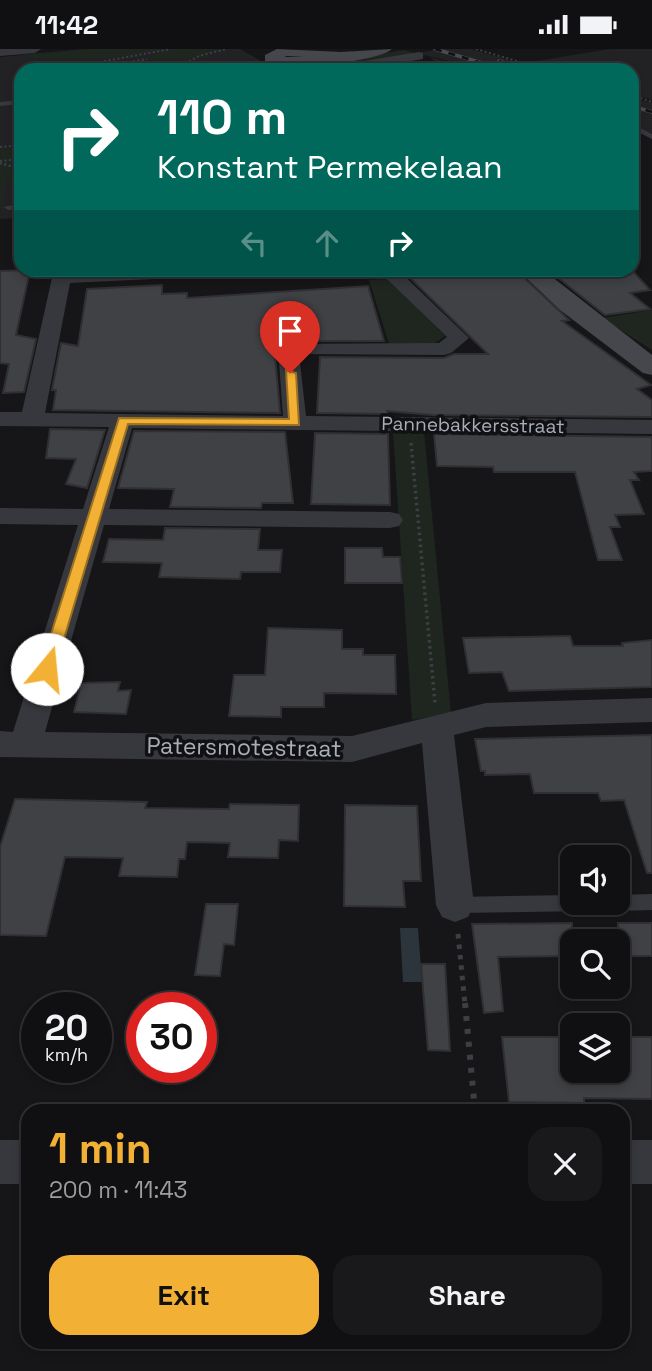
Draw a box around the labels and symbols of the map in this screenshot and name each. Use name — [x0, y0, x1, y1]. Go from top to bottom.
pin — [260, 301, 320, 373]
street label: Pannebakkersstraat — [381, 411, 565, 439]
position arrow — [10, 632, 84, 706]
street label: Patersmotestraat — [146, 730, 342, 764]
speed limit sign: 30 — [126, 992, 217, 1083]

